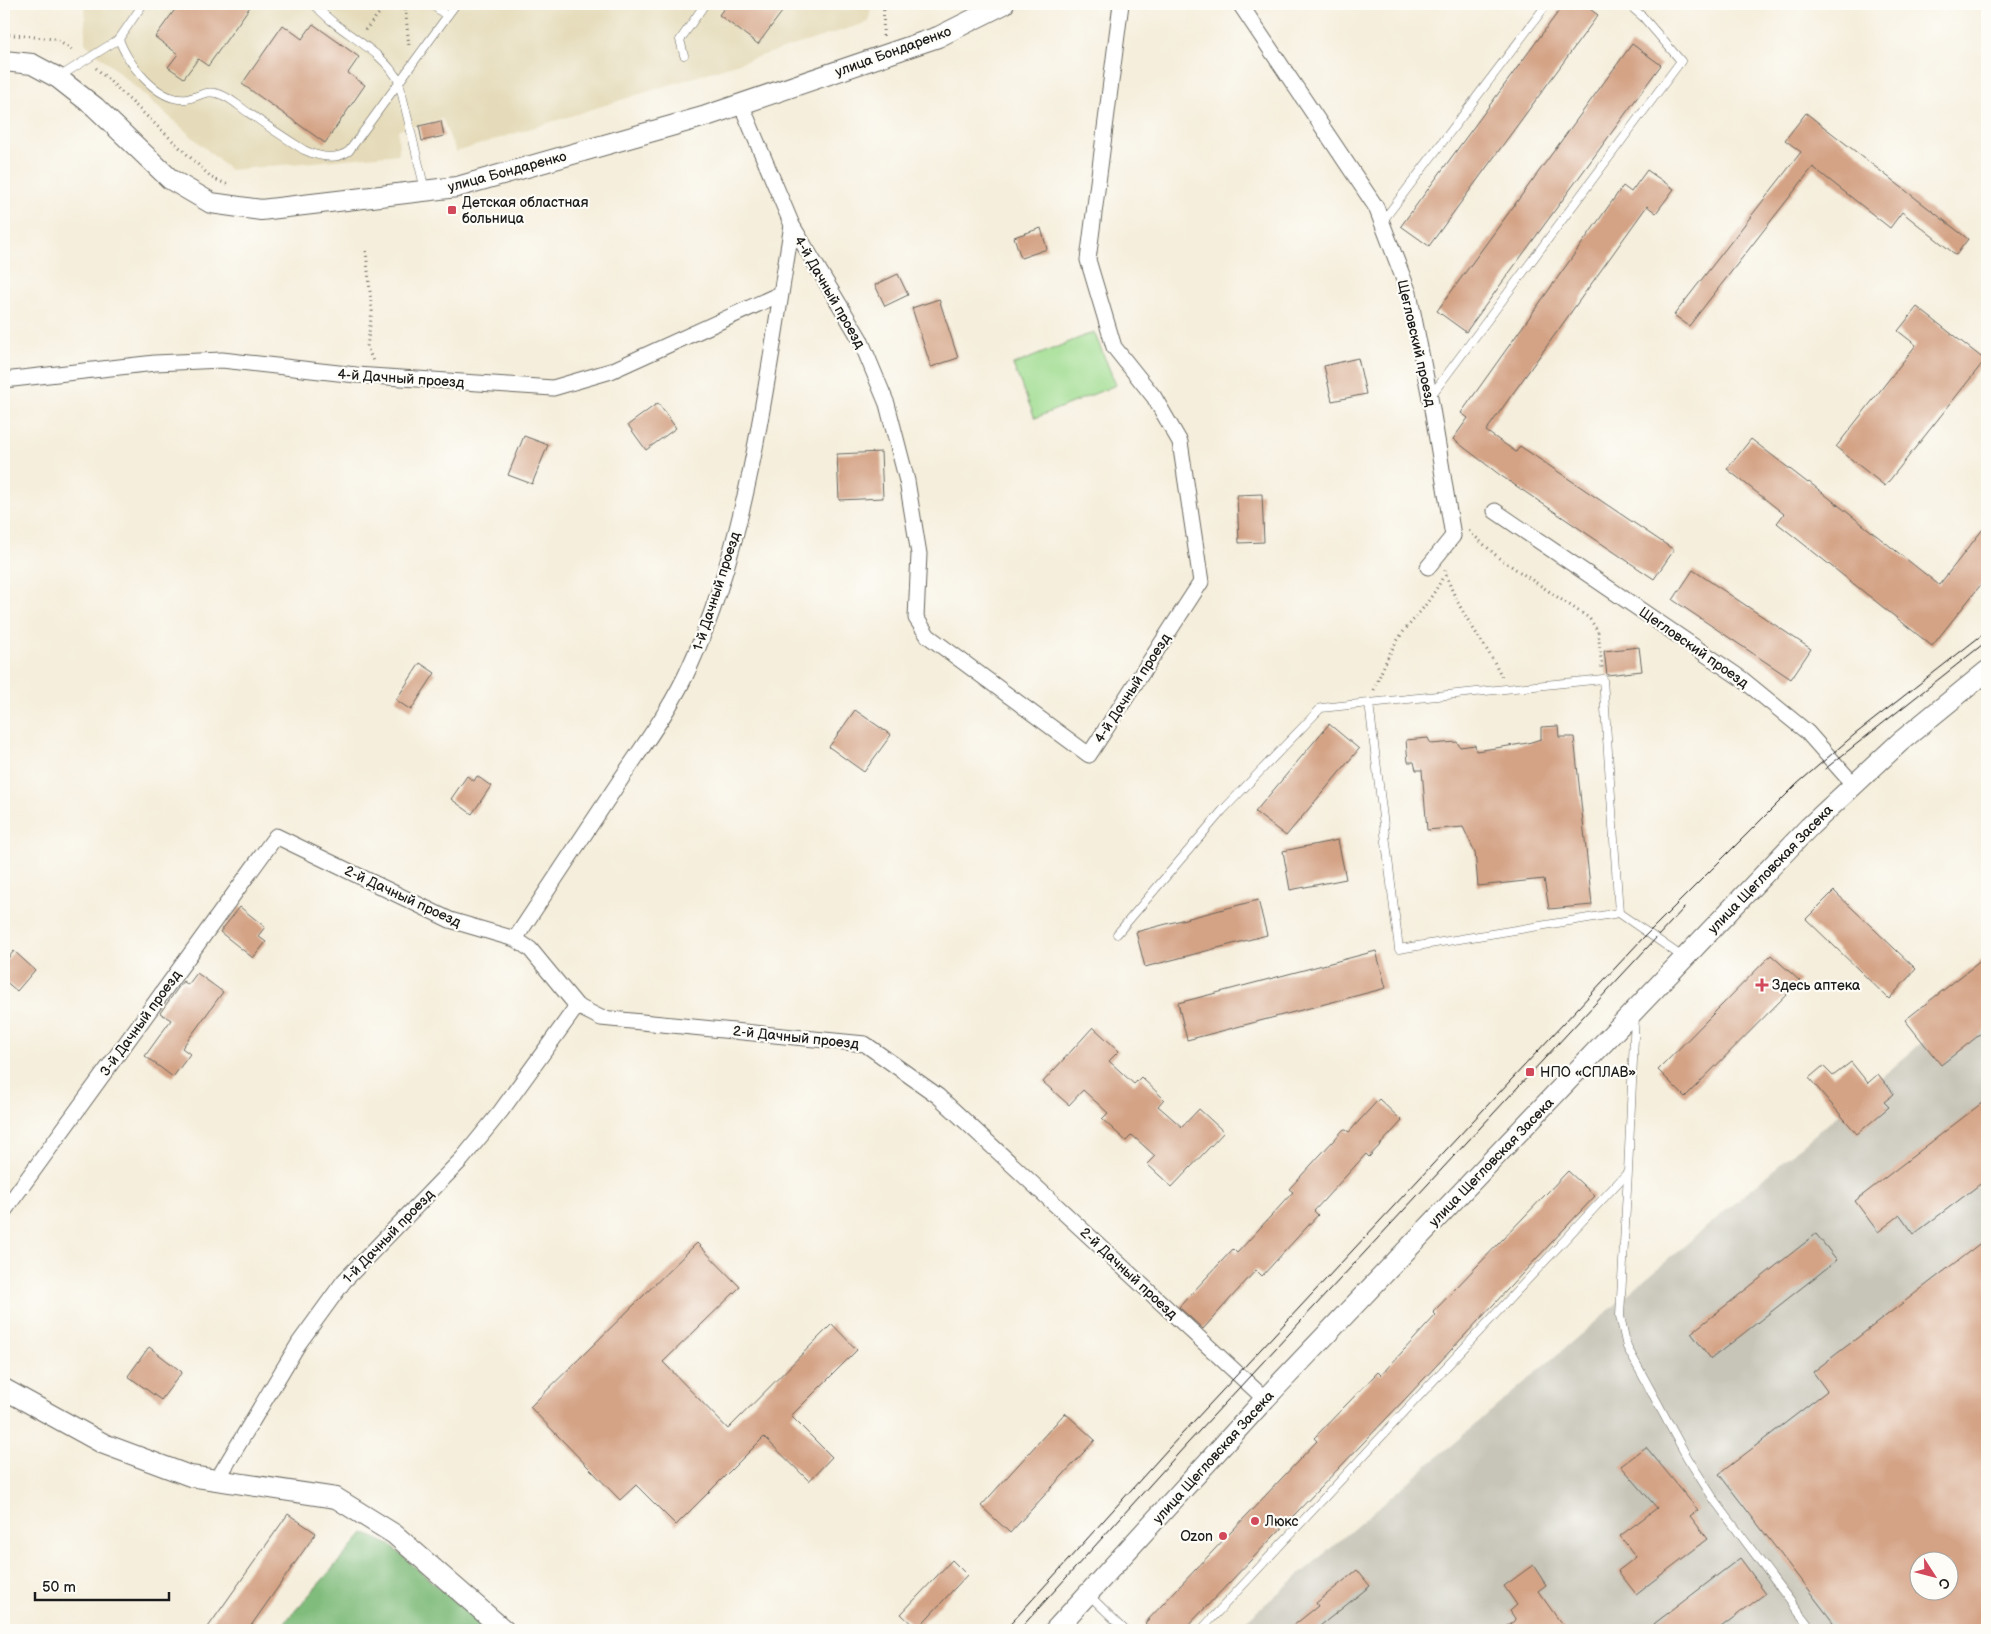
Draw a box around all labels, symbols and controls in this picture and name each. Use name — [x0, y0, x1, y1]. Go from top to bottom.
street label: улица Бондаренко — [833, 23, 954, 80]
street label: улица Бондаренко — [446, 147, 568, 196]
place label: Детская областная больница — [462, 194, 589, 227]
marker: Детская областная больница — [446, 204, 458, 216]
street label: 4-й Дачный проезд — [790, 233, 869, 352]
street label: Щегловский проезд — [1394, 278, 1440, 409]
street label: 4-й Дачный проезд — [337, 366, 465, 391]
street label: 1-й Дачный проезд — [689, 529, 744, 653]
street label: Щегловский проезд — [1636, 603, 1752, 692]
street label: 4-й Дачный проезд — [1091, 630, 1174, 746]
street label: улица Щегловская Засека — [1704, 801, 1837, 937]
street label: 2-й Дачный проезд — [342, 862, 464, 931]
street label: 3-й Дачный проезд — [96, 967, 185, 1080]
place label: Здесь аптека — [1772, 977, 1861, 994]
marker: Здесь аптека — [1756, 979, 1768, 991]
street label: 2-й Дачный проезд — [732, 1022, 860, 1053]
place label: НПО «СПЛАВ» — [1540, 1064, 1636, 1081]
marker: НПО «СПЛАВ» — [1524, 1066, 1536, 1078]
street label: улица Щегловская Засека — [1425, 1094, 1558, 1230]
street label: 1-й Дачный проезд — [339, 1186, 438, 1287]
street label: 2-й Дачный проезд — [1077, 1224, 1181, 1323]
street label: улица Щегловская Засека — [1149, 1387, 1278, 1527]
place label: Люкс — [1264, 1513, 1299, 1530]
marker: Люкс — [1249, 1515, 1261, 1527]
place label: Ozon — [1180, 1528, 1213, 1545]
marker: Ozon — [1217, 1530, 1229, 1542]
north arrow — [1908, 1552, 1958, 1602]
scale bar — [35, 1569, 169, 1601]
text: С — [1934, 1574, 1954, 1592]
text: 50 m — [42, 1578, 76, 1597]

